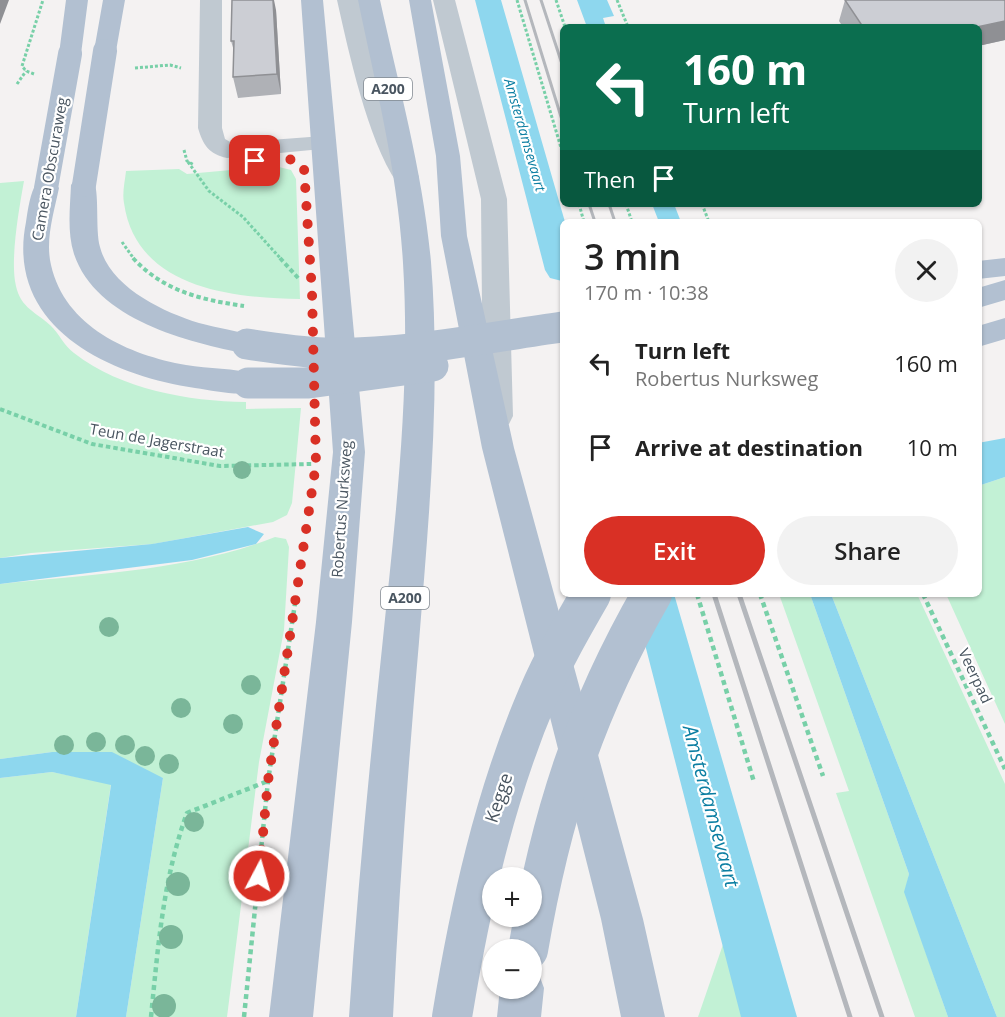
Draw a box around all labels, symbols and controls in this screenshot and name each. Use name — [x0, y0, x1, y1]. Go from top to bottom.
text: 160 m — [683, 40, 807, 97]
icon: left — [584, 48, 662, 126]
water label: Amsterdamsevaart — [500, 75, 551, 195]
road number: A200 — [364, 78, 412, 100]
text: Turn left — [683, 94, 790, 131]
street label: Camera Obscuraweg — [27, 95, 71, 242]
pin — [229, 135, 280, 186]
icon: arrive — [238, 144, 271, 177]
icon: arrive — [647, 162, 680, 195]
text: Then — [584, 164, 635, 194]
text: 3 min — [584, 232, 681, 281]
button: close — [895, 239, 958, 302]
text: 170 m · 10:38 — [584, 279, 709, 306]
text: Turn left — [635, 335, 730, 365]
icon: left — [584, 347, 617, 380]
text: 160 m — [894, 348, 958, 378]
text: Robertus Nurksweg — [635, 365, 818, 392]
street label: Teun de Jagerstraat — [88, 418, 226, 462]
icon: arrive — [584, 431, 617, 464]
text: Arrive at destination — [635, 432, 863, 462]
text: 10 m — [907, 432, 958, 462]
street label: Robertus Nurksweg — [326, 440, 356, 578]
button: Exit — [584, 516, 765, 585]
button: Share — [777, 516, 958, 585]
road number: A200 — [381, 587, 429, 609]
street label: Veerpad — [954, 645, 997, 706]
water label: Amsterdamsevaart — [676, 720, 746, 891]
street label: Kegge — [479, 770, 517, 826]
position arrow — [227, 844, 291, 908]
map controls — [482, 867, 542, 999]
button: + — [482, 867, 542, 927]
button: − — [482, 939, 542, 999]

